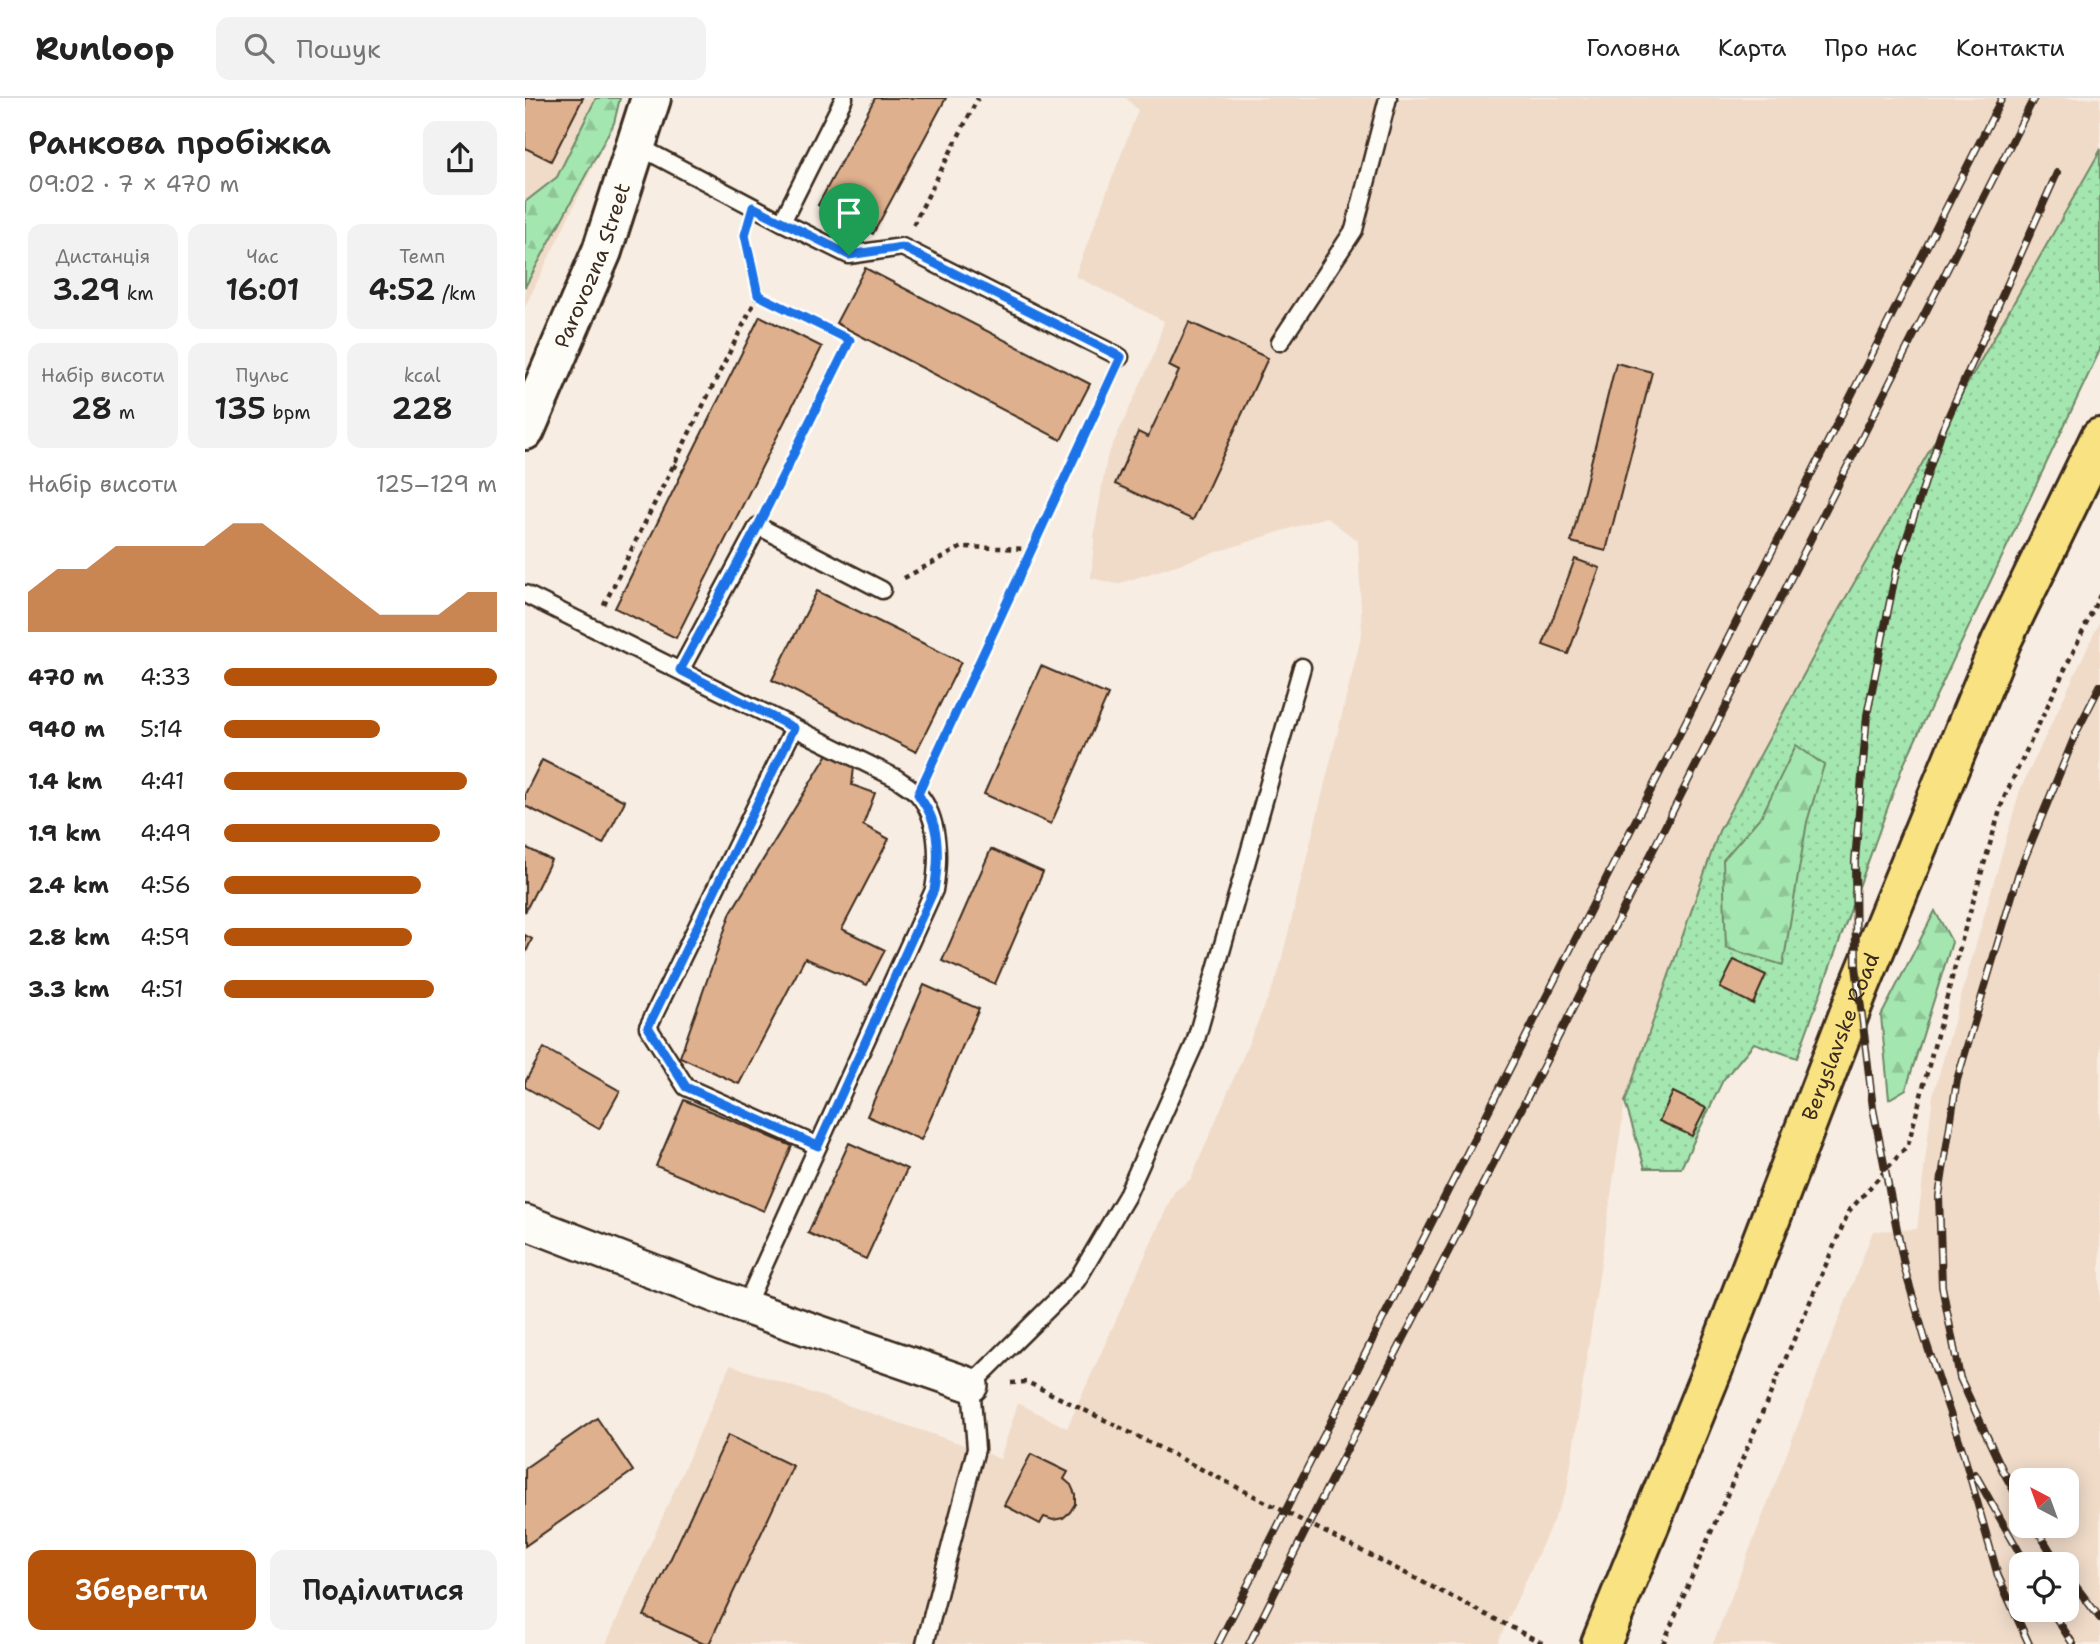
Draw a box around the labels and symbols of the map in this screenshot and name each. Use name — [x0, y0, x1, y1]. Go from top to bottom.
street label: Parovozna Street — [548, 179, 637, 353]
pin — [819, 183, 879, 255]
street label: Beryslavske Road — [1795, 948, 1886, 1125]
north arrow — [2009, 1468, 2079, 1538]

